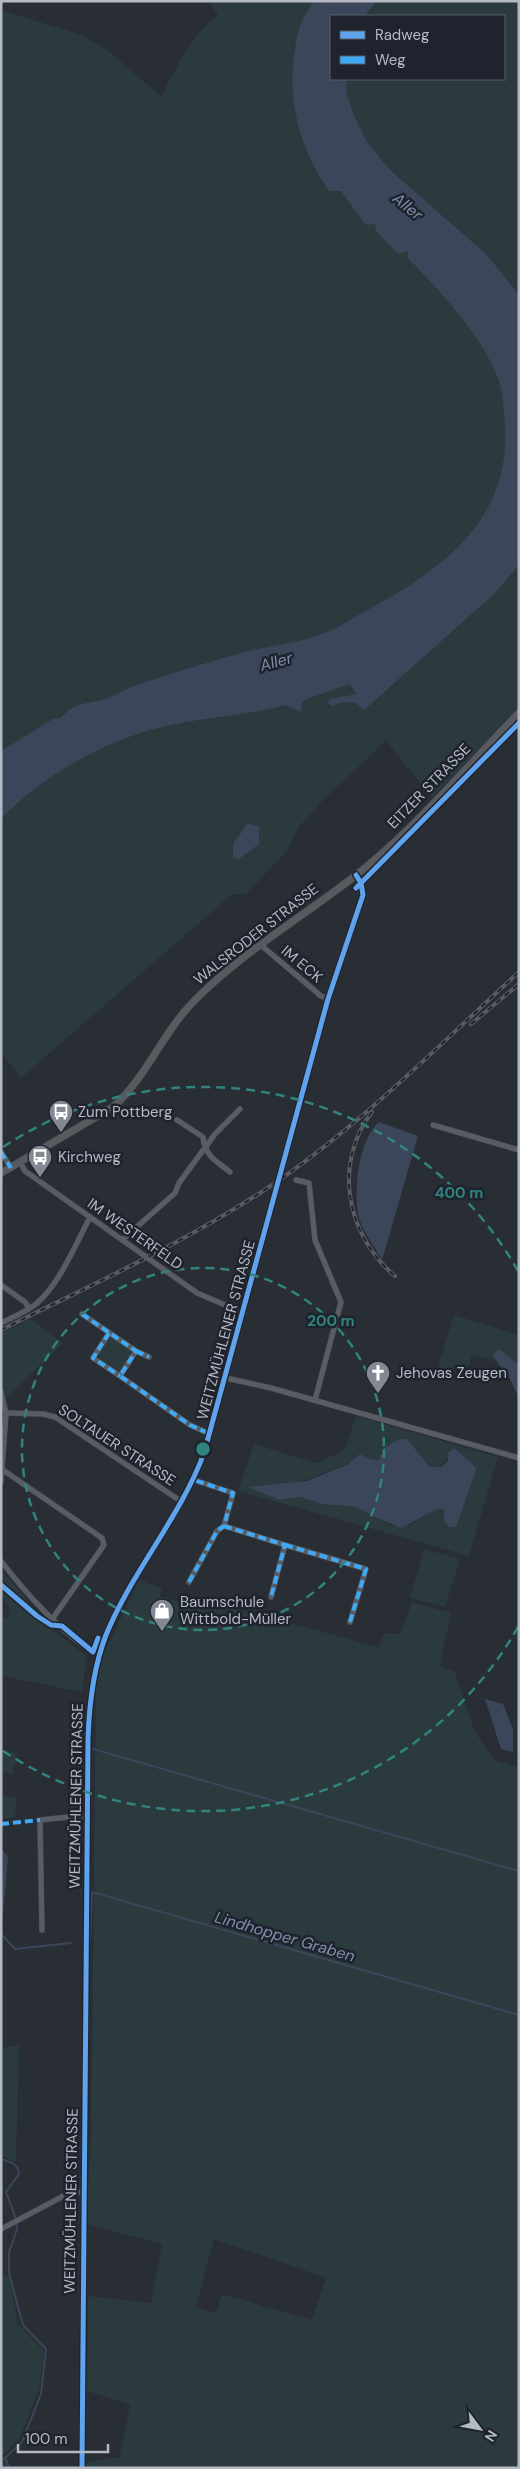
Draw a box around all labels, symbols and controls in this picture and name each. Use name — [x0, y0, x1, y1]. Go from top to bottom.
legend — [330, 15, 505, 80]
text: Radweg — [375, 25, 429, 45]
text: Weg — [375, 50, 406, 70]
water label: Aller — [388, 187, 428, 226]
water label: Aller — [256, 647, 296, 676]
street label: EITZER STRASSE — [383, 739, 475, 833]
street label: WALSRODER STRASSE — [189, 879, 323, 989]
street label: IM ECK — [277, 941, 327, 987]
bus stop icon: Zum Pottberg — [48, 1099, 74, 1133]
place label: Zum Pottberg — [78, 1102, 172, 1122]
bus stop icon: Kirchweg — [27, 1144, 53, 1178]
place label: Kirchweg — [58, 1147, 121, 1167]
text: 400 m — [435, 1183, 483, 1203]
street label: IM WESTERFELD — [83, 1194, 187, 1274]
street label: WEITZMÜHLENER STRASSE — [192, 1238, 260, 1422]
text: 200 m — [307, 1311, 355, 1331]
church icon: Jehovas Zeugen — [365, 1360, 391, 1394]
place label: Jehovas Zeugen — [396, 1363, 507, 1383]
street label: SOLTAUER STRASSE — [54, 1400, 180, 1490]
centre of rings — [194, 1440, 212, 1458]
place label: Baumschule Wittbold-Müller — [180, 1592, 291, 1629]
shop icon: Baumschule Wittbold-Müller — [149, 1598, 175, 1632]
street label: WEITZMÜHLENER STRASSE — [64, 1703, 88, 1889]
water label: Lindhopper Graben — [212, 1906, 357, 1967]
street label: WEITZMÜHLENER STRASSE — [59, 2108, 83, 2294]
north arrow — [455, 2404, 505, 2454]
scale bar — [18, 2422, 108, 2454]
text: N — [481, 2427, 501, 2445]
text: 100 m — [25, 2429, 68, 2449]

